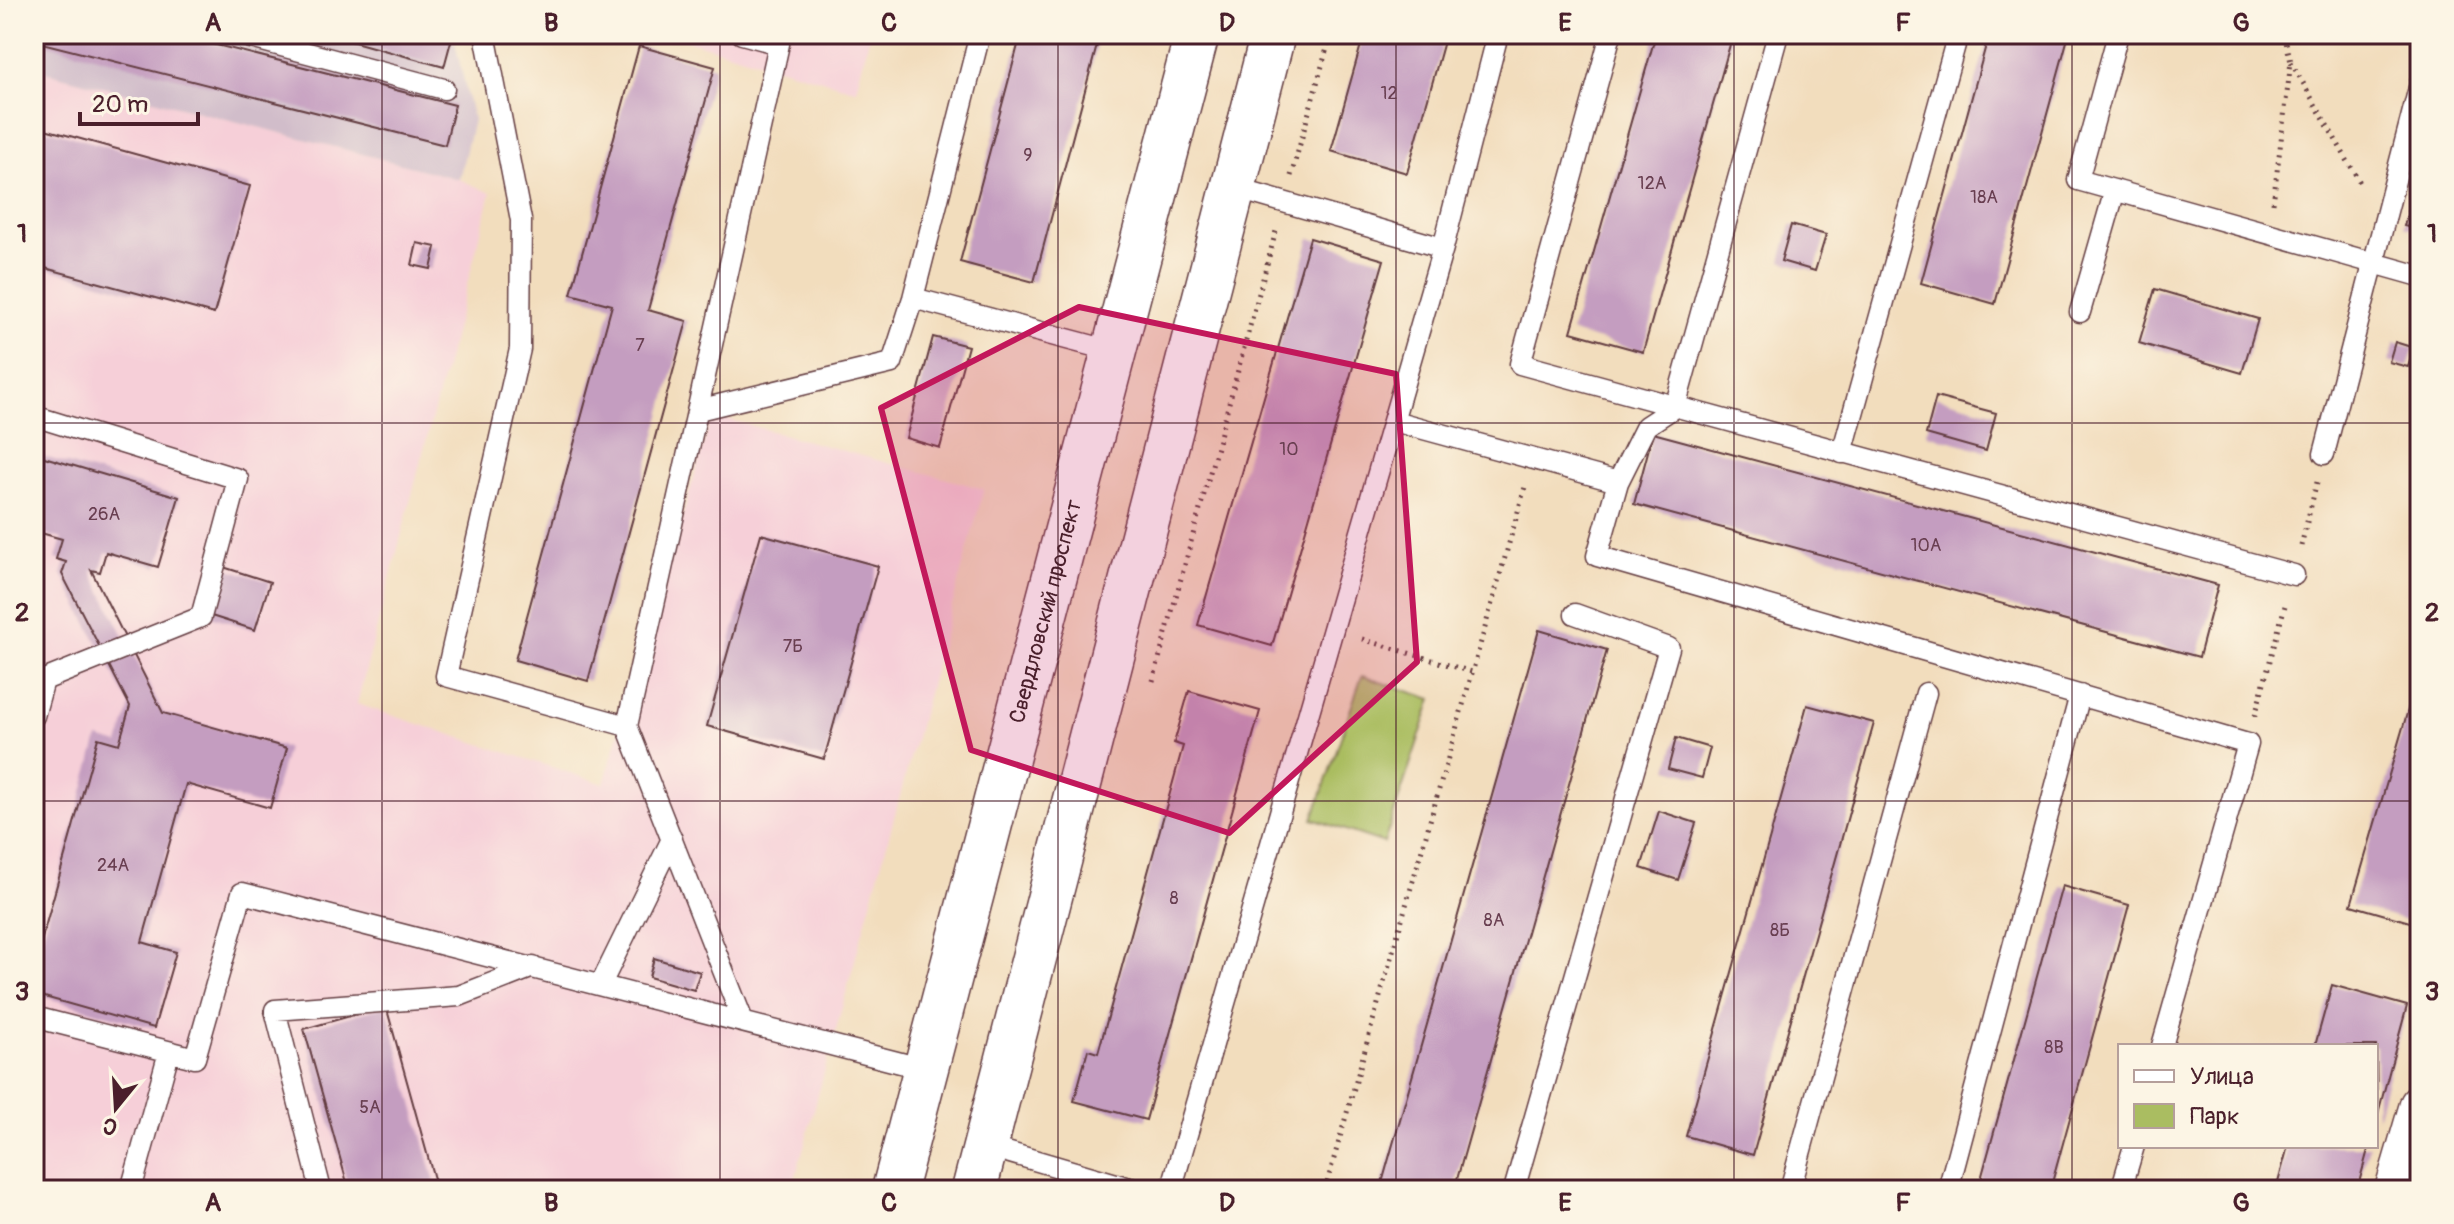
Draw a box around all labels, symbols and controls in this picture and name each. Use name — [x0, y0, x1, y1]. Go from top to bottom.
text: A — [205, 7, 222, 39]
text: B — [544, 7, 558, 39]
text: C — [881, 7, 897, 39]
text: D — [1219, 7, 1235, 39]
text: E — [1558, 7, 1572, 39]
text: F — [1895, 7, 1911, 39]
text: G — [2232, 7, 2250, 39]
scale bar — [80, 76, 198, 126]
house number: 12 — [1380, 82, 1398, 105]
text: 20 m — [92, 90, 148, 119]
house number: 9 — [1023, 144, 1033, 167]
house number: 12А — [1638, 172, 1667, 195]
house number: 18А — [1970, 186, 1998, 209]
text: 1 — [17, 218, 27, 250]
text: 1 — [2427, 218, 2437, 250]
house number: 7 — [635, 334, 645, 357]
house number: 10 — [1279, 438, 1299, 461]
street label: Свердловский проспект — [1003, 497, 1088, 726]
house number: 26А — [88, 503, 120, 526]
house number: 10А — [1910, 534, 1942, 557]
text: 2 — [15, 597, 29, 629]
text: 2 — [2425, 597, 2439, 629]
house number: 7Б — [783, 635, 803, 658]
house number: 24А — [97, 854, 129, 877]
house number: 8 — [1169, 887, 1179, 910]
house number: 8А — [1484, 909, 1505, 932]
house number: 8Б — [1770, 919, 1790, 942]
text: 3 — [15, 976, 29, 1008]
text: 3 — [2425, 976, 2439, 1008]
house number: 8В — [2044, 1036, 2064, 1059]
legend — [2118, 1044, 2378, 1148]
text: Улица — [2190, 1062, 2254, 1091]
north arrow — [76, 1068, 156, 1148]
house number: 5А — [359, 1096, 381, 1119]
text: Парк — [2190, 1102, 2239, 1131]
text: С — [99, 1111, 121, 1141]
text: A — [205, 1187, 222, 1219]
text: B — [544, 1187, 558, 1219]
text: C — [881, 1187, 897, 1219]
text: D — [1219, 1187, 1235, 1219]
text: E — [1558, 1187, 1572, 1219]
text: F — [1895, 1187, 1911, 1219]
text: G — [2232, 1187, 2250, 1219]

